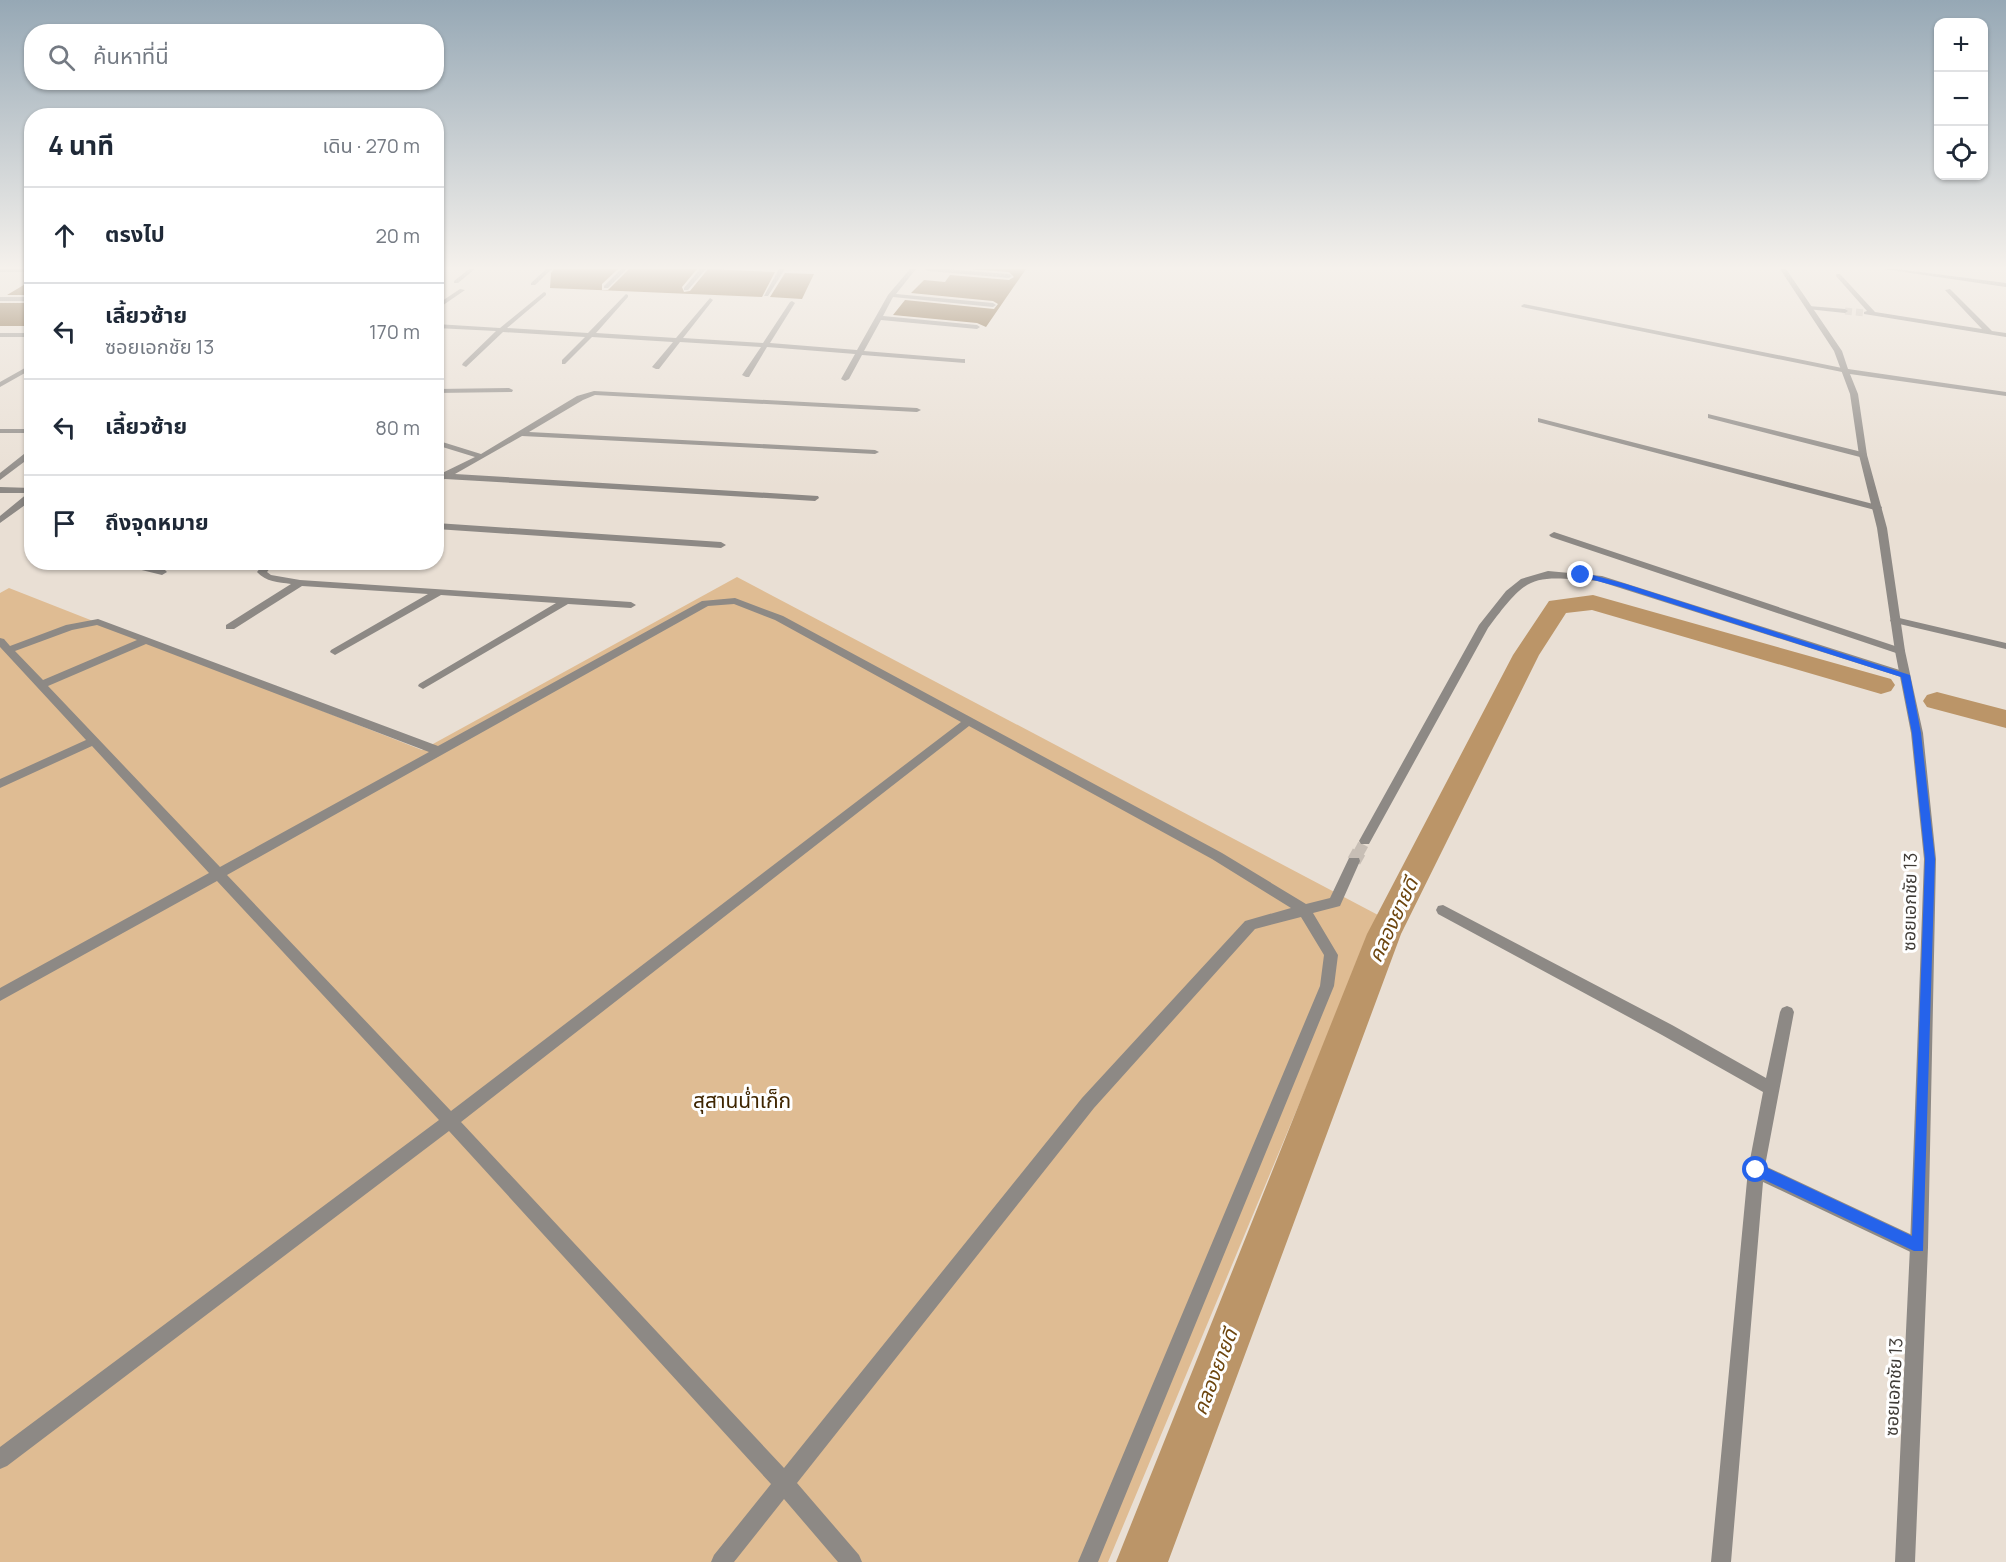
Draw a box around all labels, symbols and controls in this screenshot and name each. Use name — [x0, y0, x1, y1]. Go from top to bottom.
map controls — [1934, 18, 1988, 180]
button: + — [1934, 18, 1988, 72]
search box — [24, 24, 444, 90]
icon: search — [45, 41, 78, 74]
text: ค้นหาที่นี่ — [93, 41, 169, 71]
button: − — [1934, 72, 1988, 126]
button: locate — [1934, 126, 1988, 180]
text: 4 นาที — [48, 127, 114, 163]
text: เดิน · 270 m — [323, 132, 420, 159]
icon: ahead — [48, 219, 81, 252]
text: ตรงไป — [105, 219, 165, 249]
text: 20 m — [375, 222, 420, 249]
text: เลี้ยวซ้าย — [105, 300, 187, 330]
icon: left — [48, 315, 81, 348]
text: 170 m — [369, 318, 420, 345]
text: ซอยเอกชัย 13 — [105, 333, 214, 360]
icon: left — [48, 411, 81, 444]
text: เลี้ยวซ้าย — [105, 411, 187, 441]
text: 80 m — [375, 414, 420, 441]
icon: arrive — [48, 507, 81, 540]
text: ถึงจุดหมาย — [105, 507, 209, 537]
route end — [1567, 561, 1593, 587]
street label: ซอยเอกชัย 13 — [1896, 853, 1922, 951]
water label: คลองยายดี — [1361, 871, 1425, 966]
park label: สุสานน่ำเก็ก — [693, 1086, 791, 1114]
route start — [1742, 1156, 1768, 1182]
water label: คลองยายดี — [1186, 1322, 1244, 1419]
street label: ซอยเอกชัย 13 — [1878, 1337, 1908, 1437]

